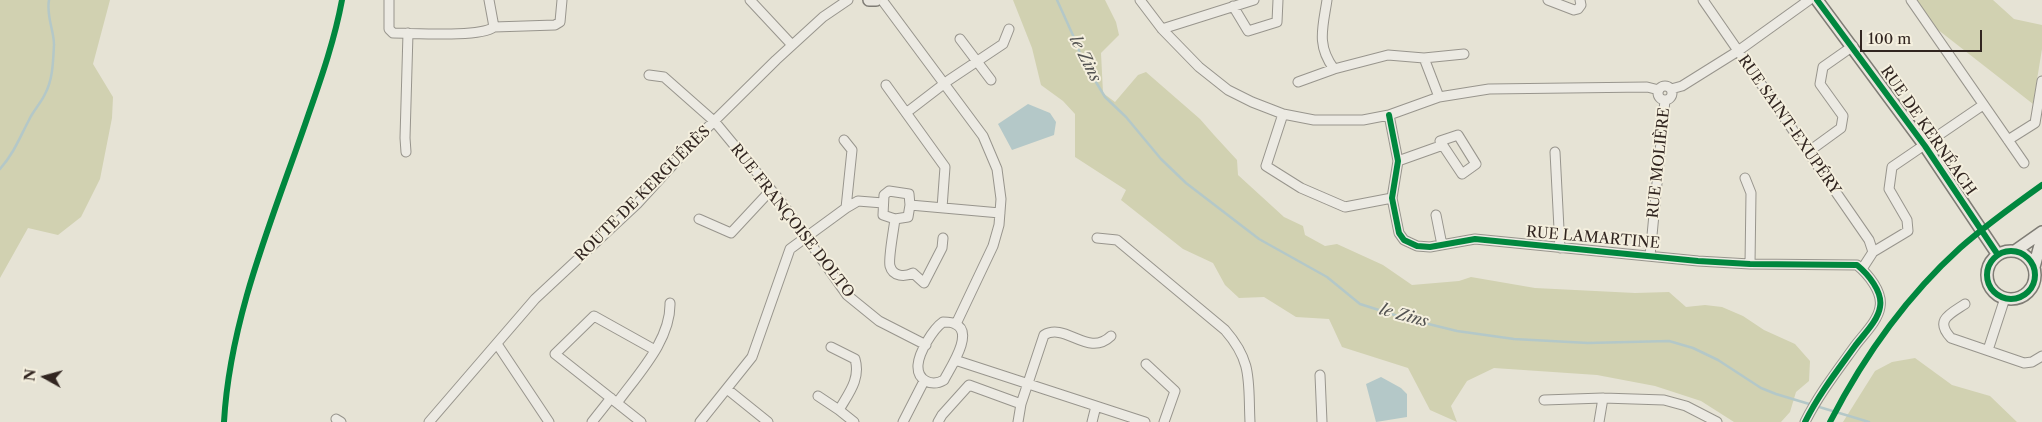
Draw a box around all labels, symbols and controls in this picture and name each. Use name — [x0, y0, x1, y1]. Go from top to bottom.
scale bar — [1862, 20, 1984, 52]
text: 100 m — [1868, 29, 1911, 48]
water label: le Zins — [1065, 32, 1105, 86]
street label: RUE SAINT-EXUPÉRY — [1734, 52, 1844, 198]
street label: RUE DE KERNÉACH — [1877, 63, 1979, 199]
street label: RUE MOLIÈRE — [1644, 107, 1674, 219]
street label: ROUTE DE KERGUÉRÈS — [572, 123, 714, 265]
street label: RUE FRANÇOISE DOLTO — [726, 141, 858, 301]
street label: RUE LAMARTINE — [1525, 223, 1661, 253]
water label: le Zins — [1377, 300, 1431, 332]
north arrow — [20, 352, 70, 402]
text: N — [20, 368, 40, 382]

